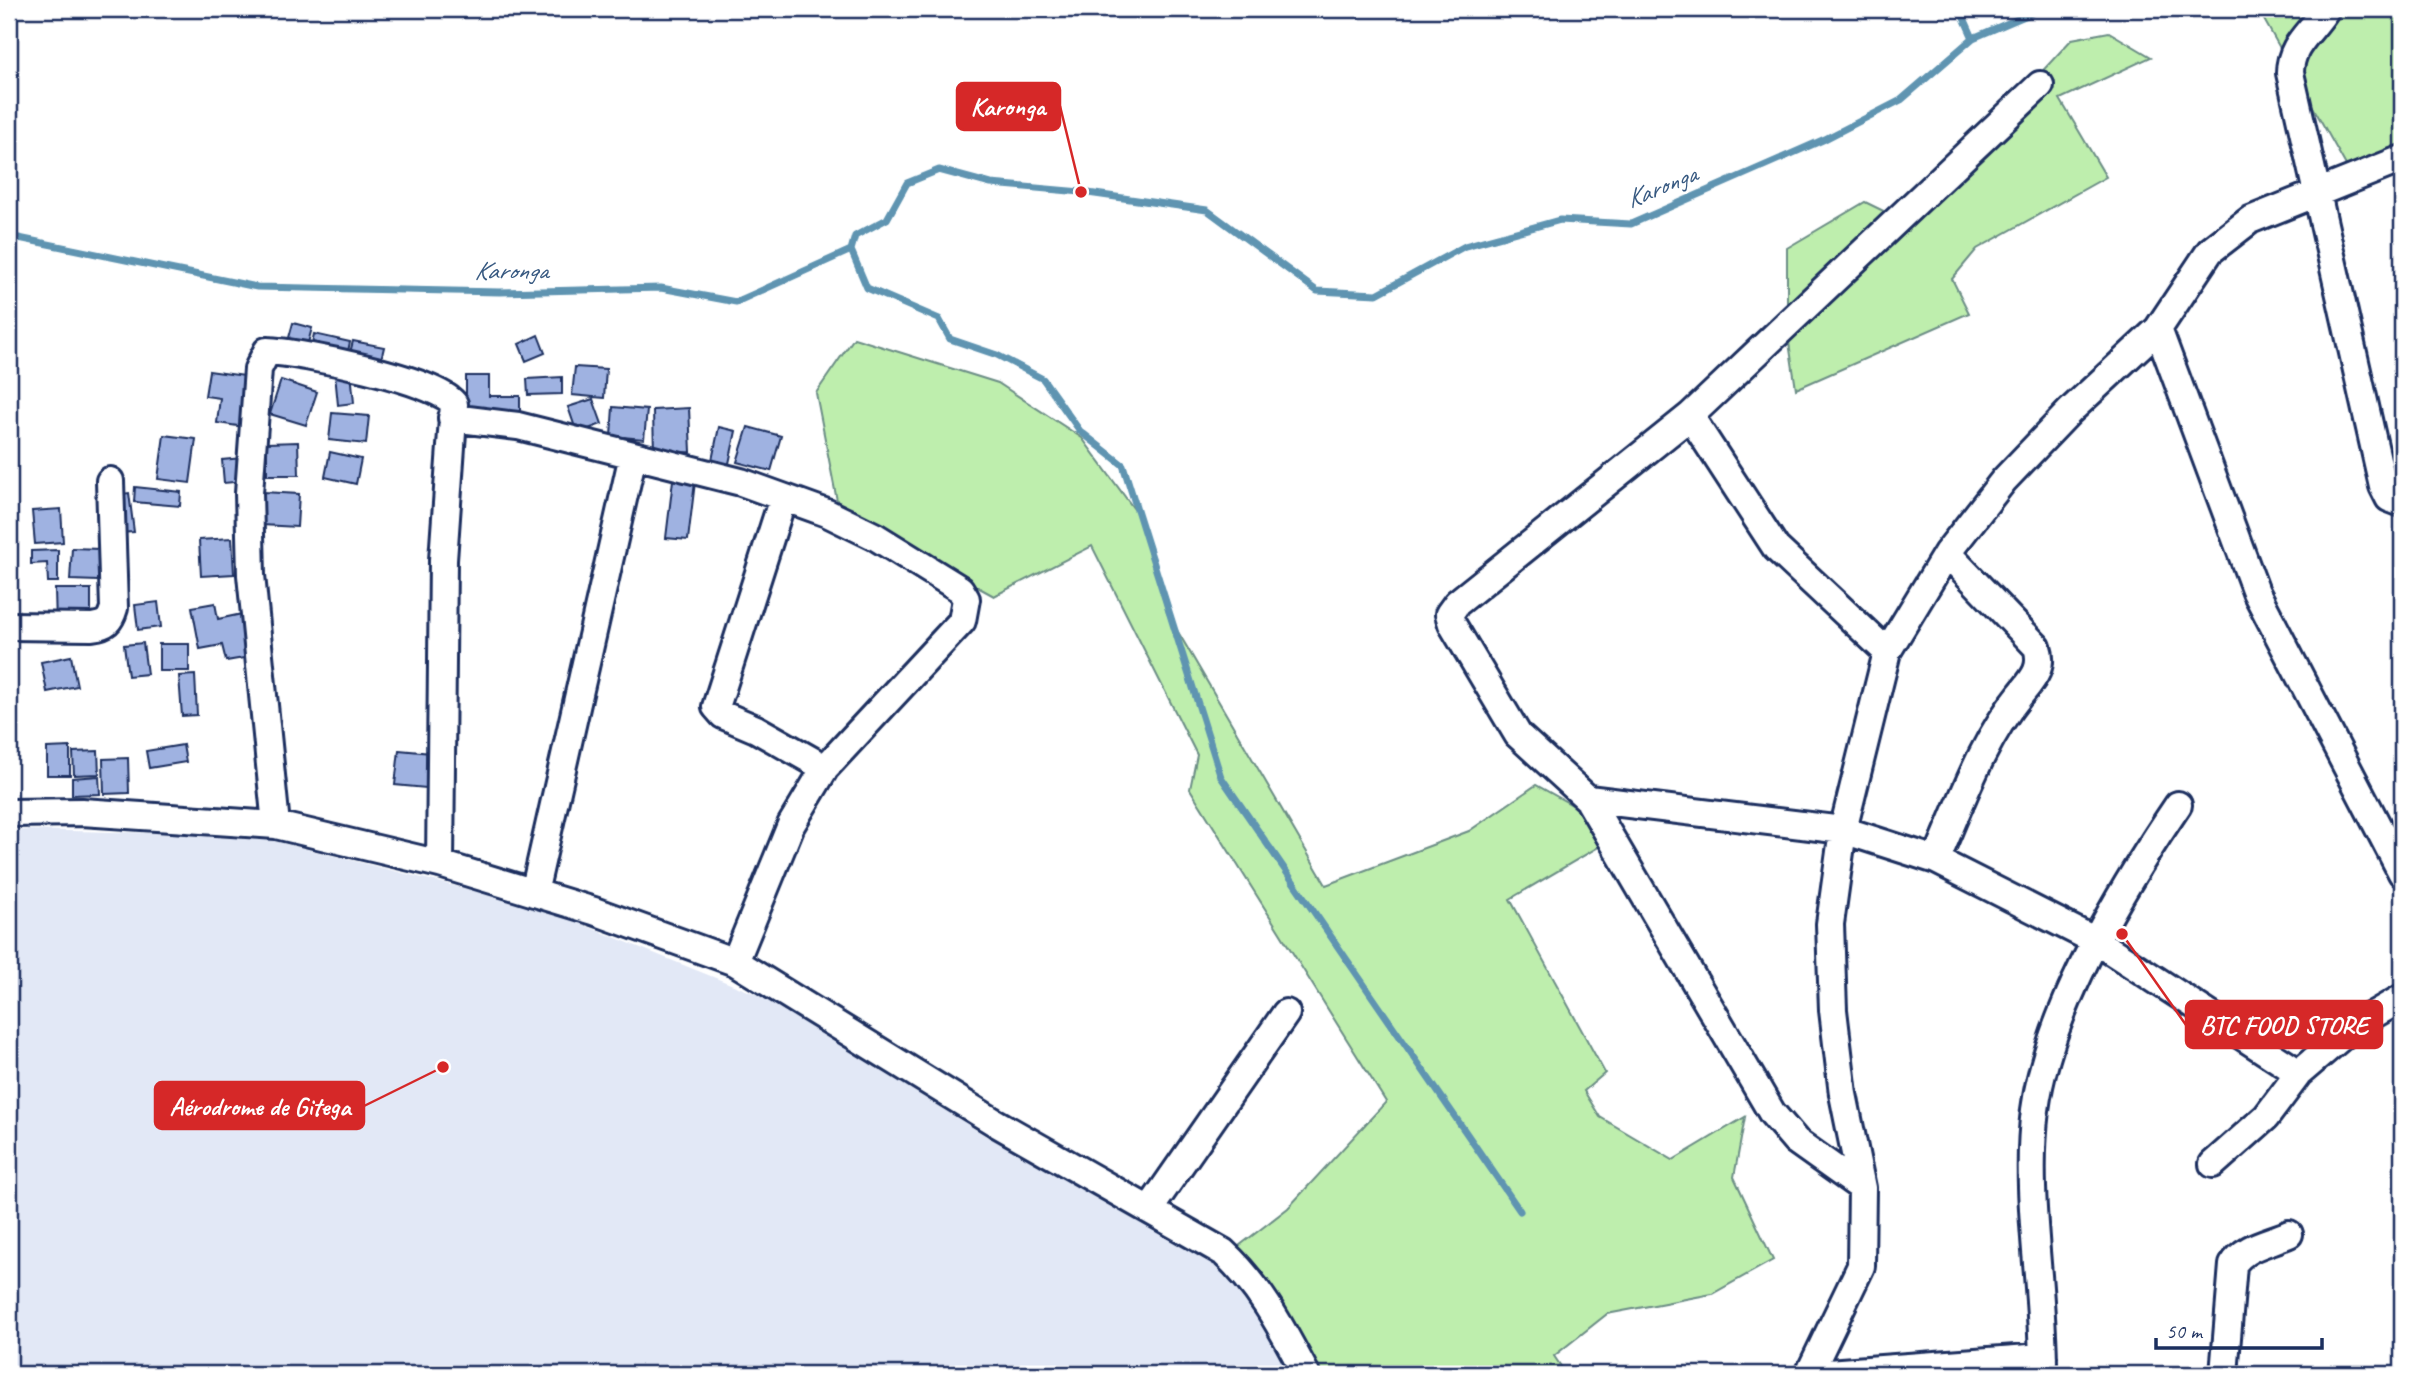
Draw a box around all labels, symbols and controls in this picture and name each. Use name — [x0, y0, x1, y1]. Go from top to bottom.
callout: Karonga — [957, 83, 1060, 130]
text: Karonga — [971, 90, 1048, 123]
water label: Karonga — [1621, 156, 1704, 216]
water label: Karonga — [474, 254, 551, 287]
callout: BTC FOOD STORE — [2186, 1001, 2382, 1048]
text: BTC FOOD STORE — [2200, 1009, 2372, 1042]
callout: Aérodrome de Gitega — [155, 1082, 364, 1129]
text: Aérodrome de Gitega — [169, 1090, 353, 1123]
scale bar — [2156, 1306, 2322, 1350]
text: 50 m — [2166, 1318, 2204, 1344]

